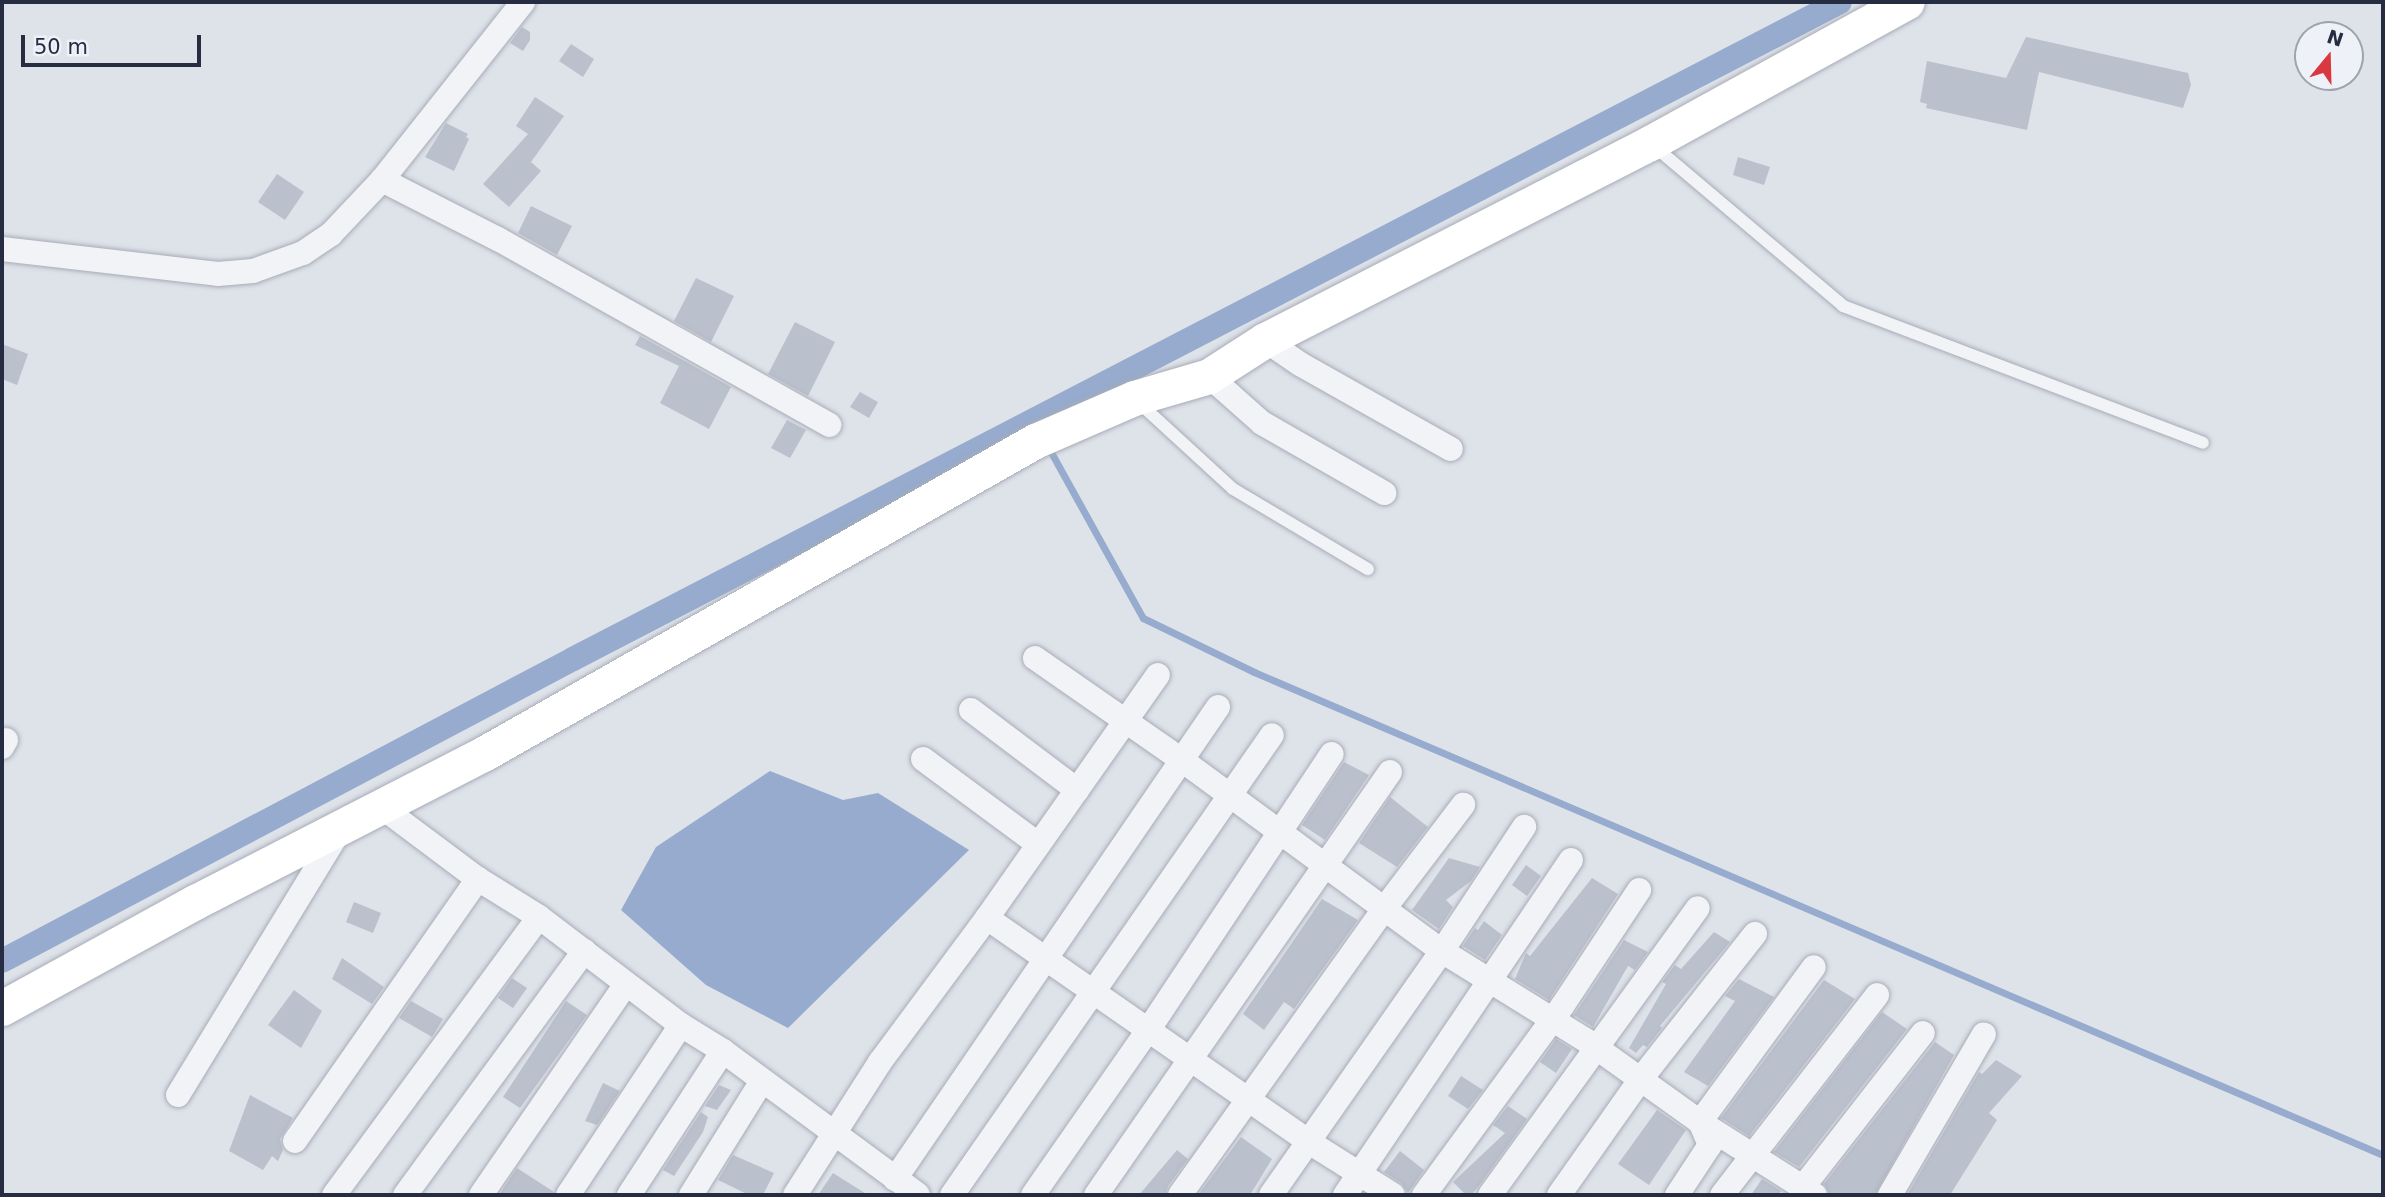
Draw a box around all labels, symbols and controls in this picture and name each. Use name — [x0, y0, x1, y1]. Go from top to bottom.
scale bar — [24, 21, 205, 65]
north arrow — [2294, 21, 2364, 91]
text: N — [2324, 25, 2346, 51]
text: 50 m — [34, 35, 88, 59]

